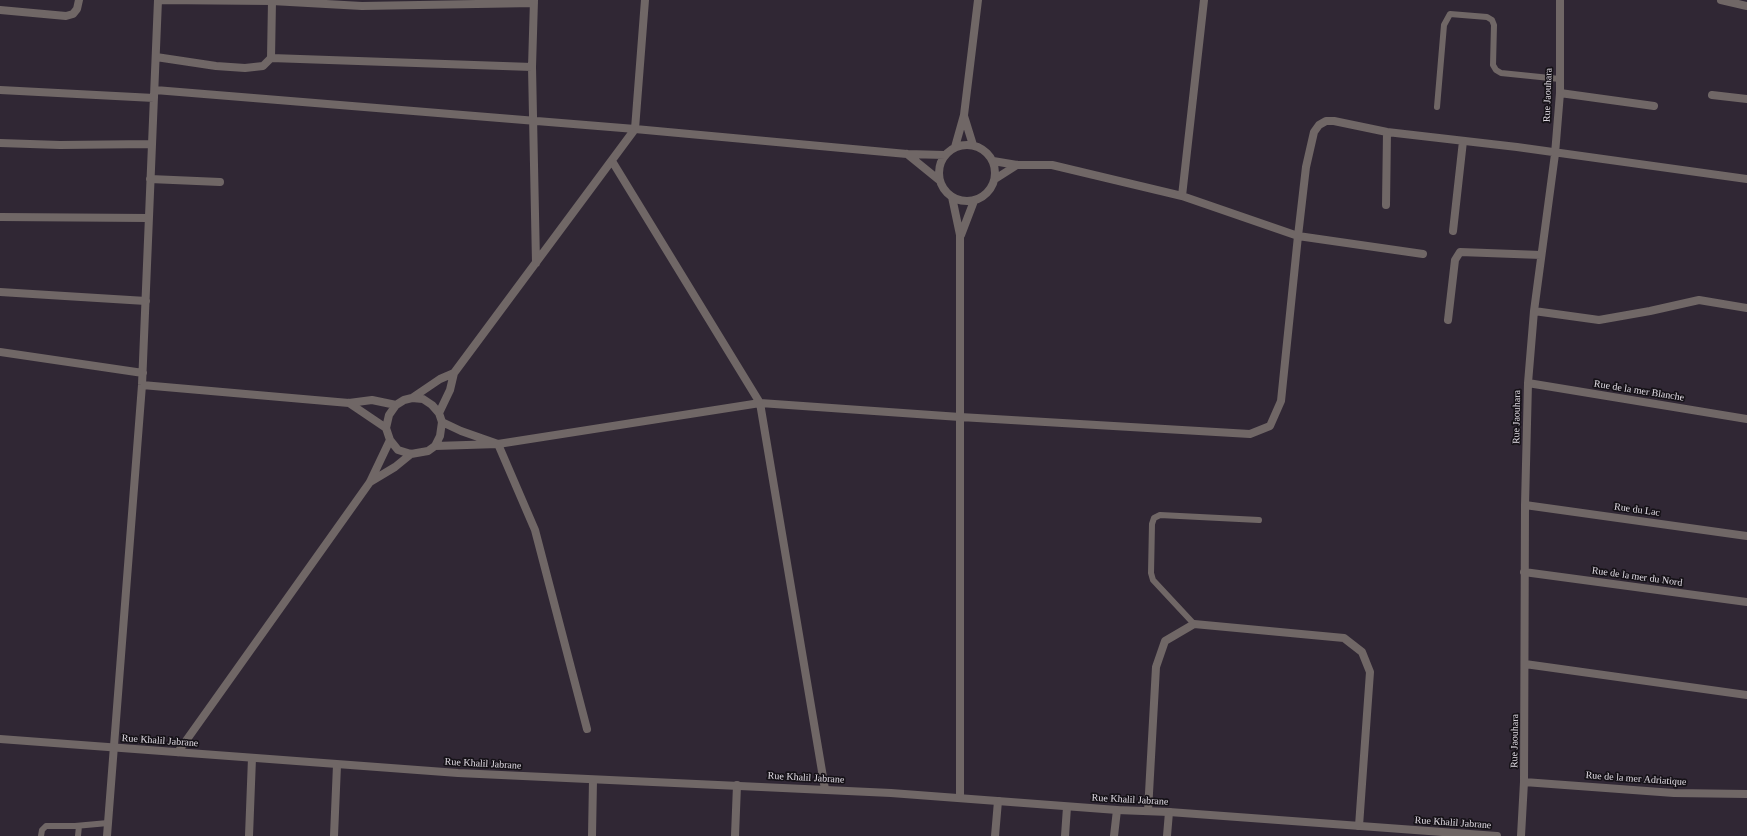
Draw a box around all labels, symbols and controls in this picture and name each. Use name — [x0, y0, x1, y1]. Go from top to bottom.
street label: Rue Jaouhara — [1541, 68, 1555, 122]
street label: Rue de la mer Blanche — [1593, 378, 1685, 404]
street label: Rue Jaouhara — [1511, 390, 1523, 444]
street label: Rue du Lac — [1613, 501, 1661, 519]
street label: Rue de la mer du Nord — [1591, 565, 1683, 589]
street label: Rue Jaouhara — [1509, 714, 1521, 768]
street label: Rue Khalil Jabrane — [121, 732, 199, 750]
street label: Rue Khalil Jabrane — [444, 756, 522, 772]
street label: Rue de la mer Adriatique — [1585, 769, 1687, 789]
street label: Rue Khalil Jabrane — [767, 770, 845, 786]
street label: Rue Khalil Jabrane — [1091, 792, 1169, 808]
street label: Rue Khalil Jabrane — [1414, 814, 1492, 832]

